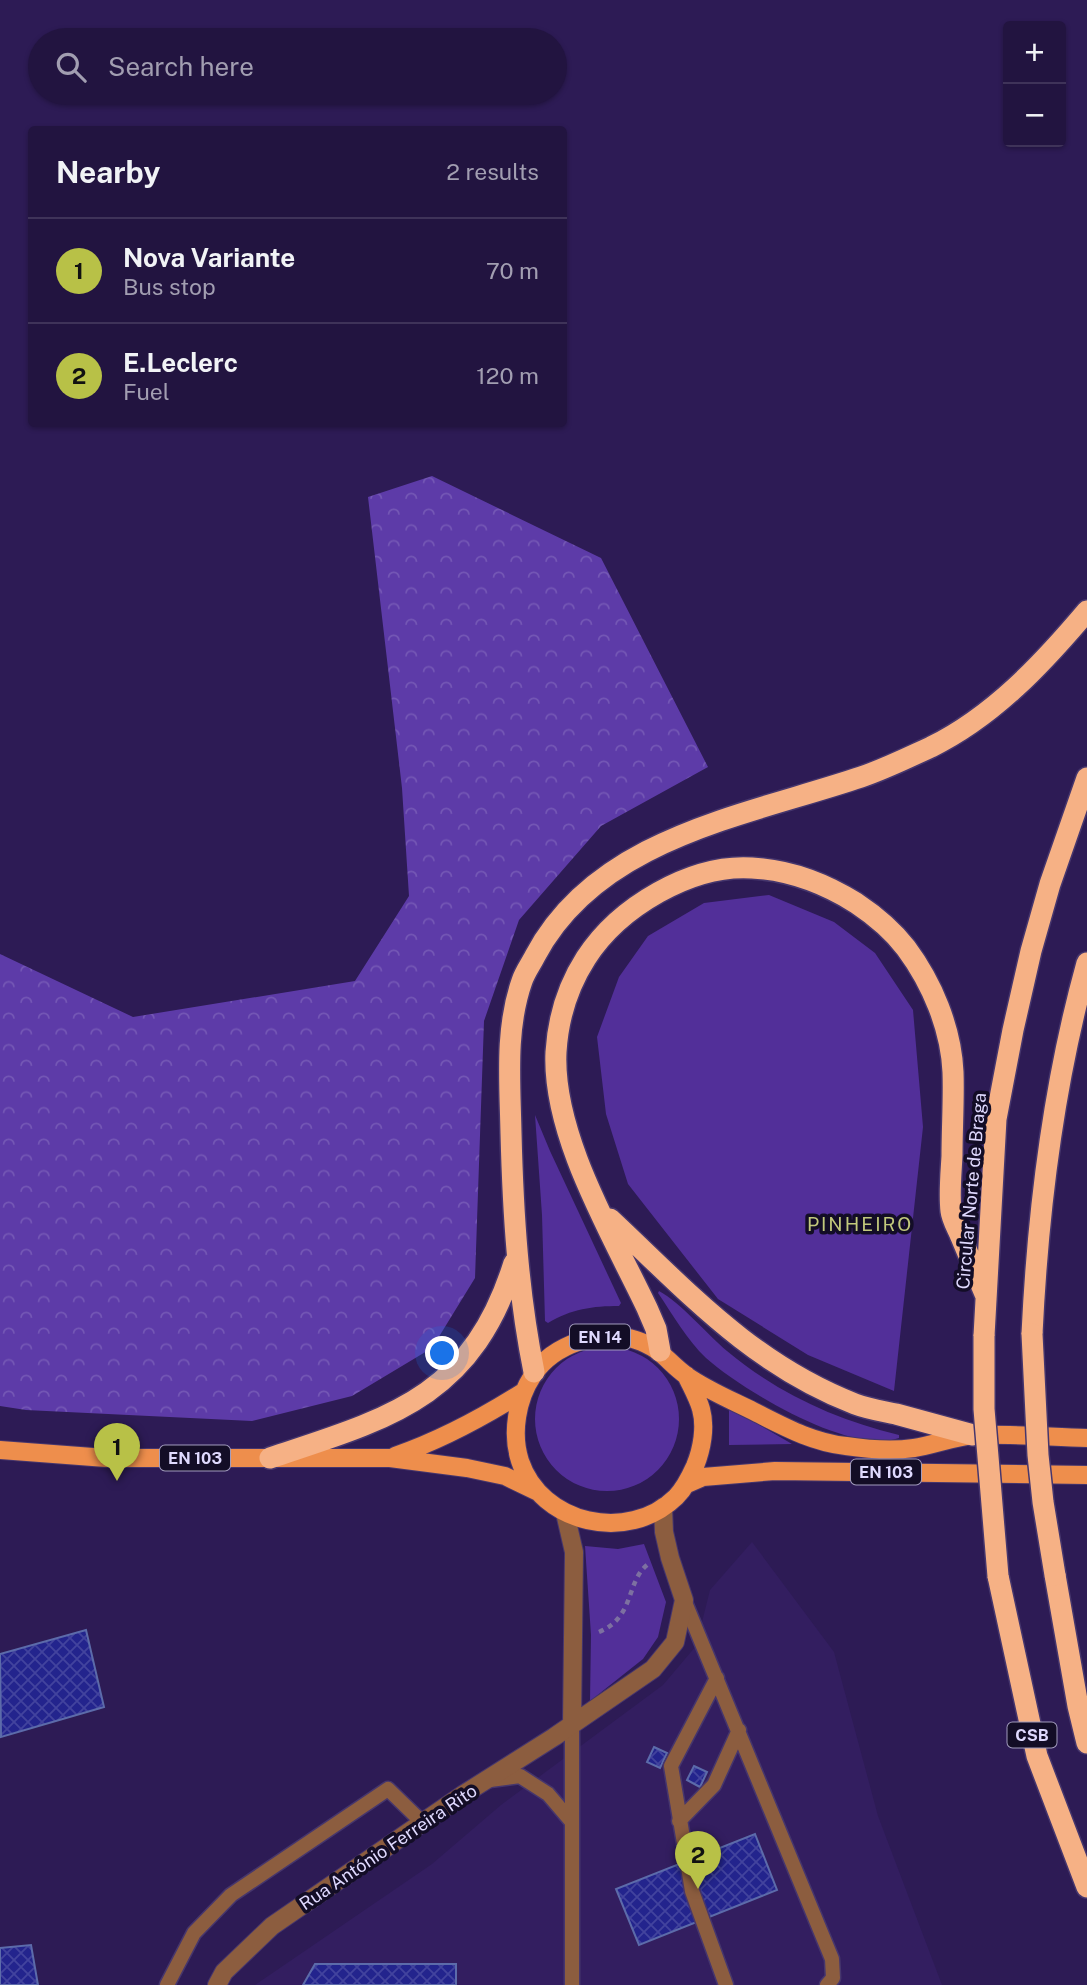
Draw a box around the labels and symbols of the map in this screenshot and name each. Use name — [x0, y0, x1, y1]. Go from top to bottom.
street label: Circular Norte de Braga — [952, 1092, 990, 1290]
district label: PINHEIRO — [807, 1213, 913, 1235]
road number: EN 14 — [570, 1324, 630, 1350]
your location — [425, 1336, 459, 1370]
pin: 1 — [94, 1423, 140, 1481]
road number: EN 103 — [160, 1446, 230, 1470]
road number: EN 103 — [851, 1460, 921, 1484]
road number: CSB — [1007, 1722, 1056, 1748]
street label: Rua António Ferreira Rito — [295, 1780, 481, 1914]
pin: 2 — [675, 1831, 721, 1889]

